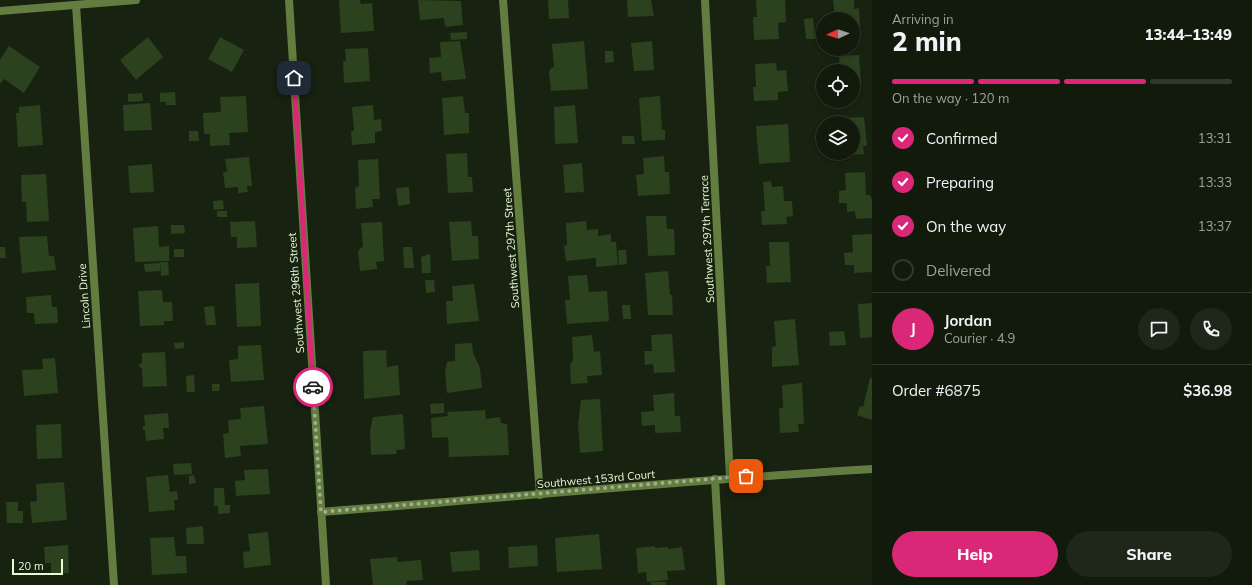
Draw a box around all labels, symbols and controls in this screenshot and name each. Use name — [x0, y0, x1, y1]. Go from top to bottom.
text: Arriving in — [892, 11, 954, 27]
north arrow — [816, 12, 860, 56]
map controls — [816, 12, 860, 160]
text: 2 min — [892, 25, 962, 58]
text: 13:44–13:49 — [1145, 25, 1232, 44]
pin — [277, 61, 311, 95]
button: locate — [816, 64, 860, 108]
icon: home — [283, 67, 305, 89]
text: On the way · 120 m — [892, 90, 1009, 106]
button: layers — [816, 116, 860, 160]
icon: check — [892, 127, 914, 149]
text: Confirmed — [926, 129, 997, 148]
text: 13:31 — [1198, 130, 1232, 146]
icon: check — [892, 171, 914, 193]
text: Preparing — [926, 173, 994, 192]
text: 13:33 — [1198, 174, 1232, 190]
street label: Southwest 297th Terrace — [697, 175, 717, 303]
street label: Southwest 297th Street — [500, 187, 522, 309]
icon: check — [892, 215, 914, 237]
text: On the way — [926, 217, 1006, 236]
text: 13:37 — [1198, 218, 1232, 234]
street label: Southwest 296th Street — [285, 232, 307, 354]
text: Delivered — [926, 261, 991, 280]
street label: Lincoln Drive — [75, 263, 93, 329]
button: chat — [1138, 308, 1180, 350]
button: phone — [1190, 308, 1232, 350]
text: Jordan — [944, 311, 992, 330]
text: J — [910, 319, 916, 338]
text: Courier · 4.9 — [944, 330, 1015, 346]
courier — [293, 367, 333, 407]
icon: car — [302, 376, 324, 398]
text: Order #6875 — [892, 381, 980, 400]
text: $36.98 — [1183, 381, 1232, 400]
pin — [729, 459, 763, 493]
icon: bag — [735, 465, 757, 487]
street label: Southwest 153rd Court — [536, 467, 656, 491]
button: Help — [892, 531, 1058, 577]
button: Share — [1066, 531, 1232, 577]
scale bar — [12, 557, 63, 576]
text: 20 m — [18, 559, 44, 573]

